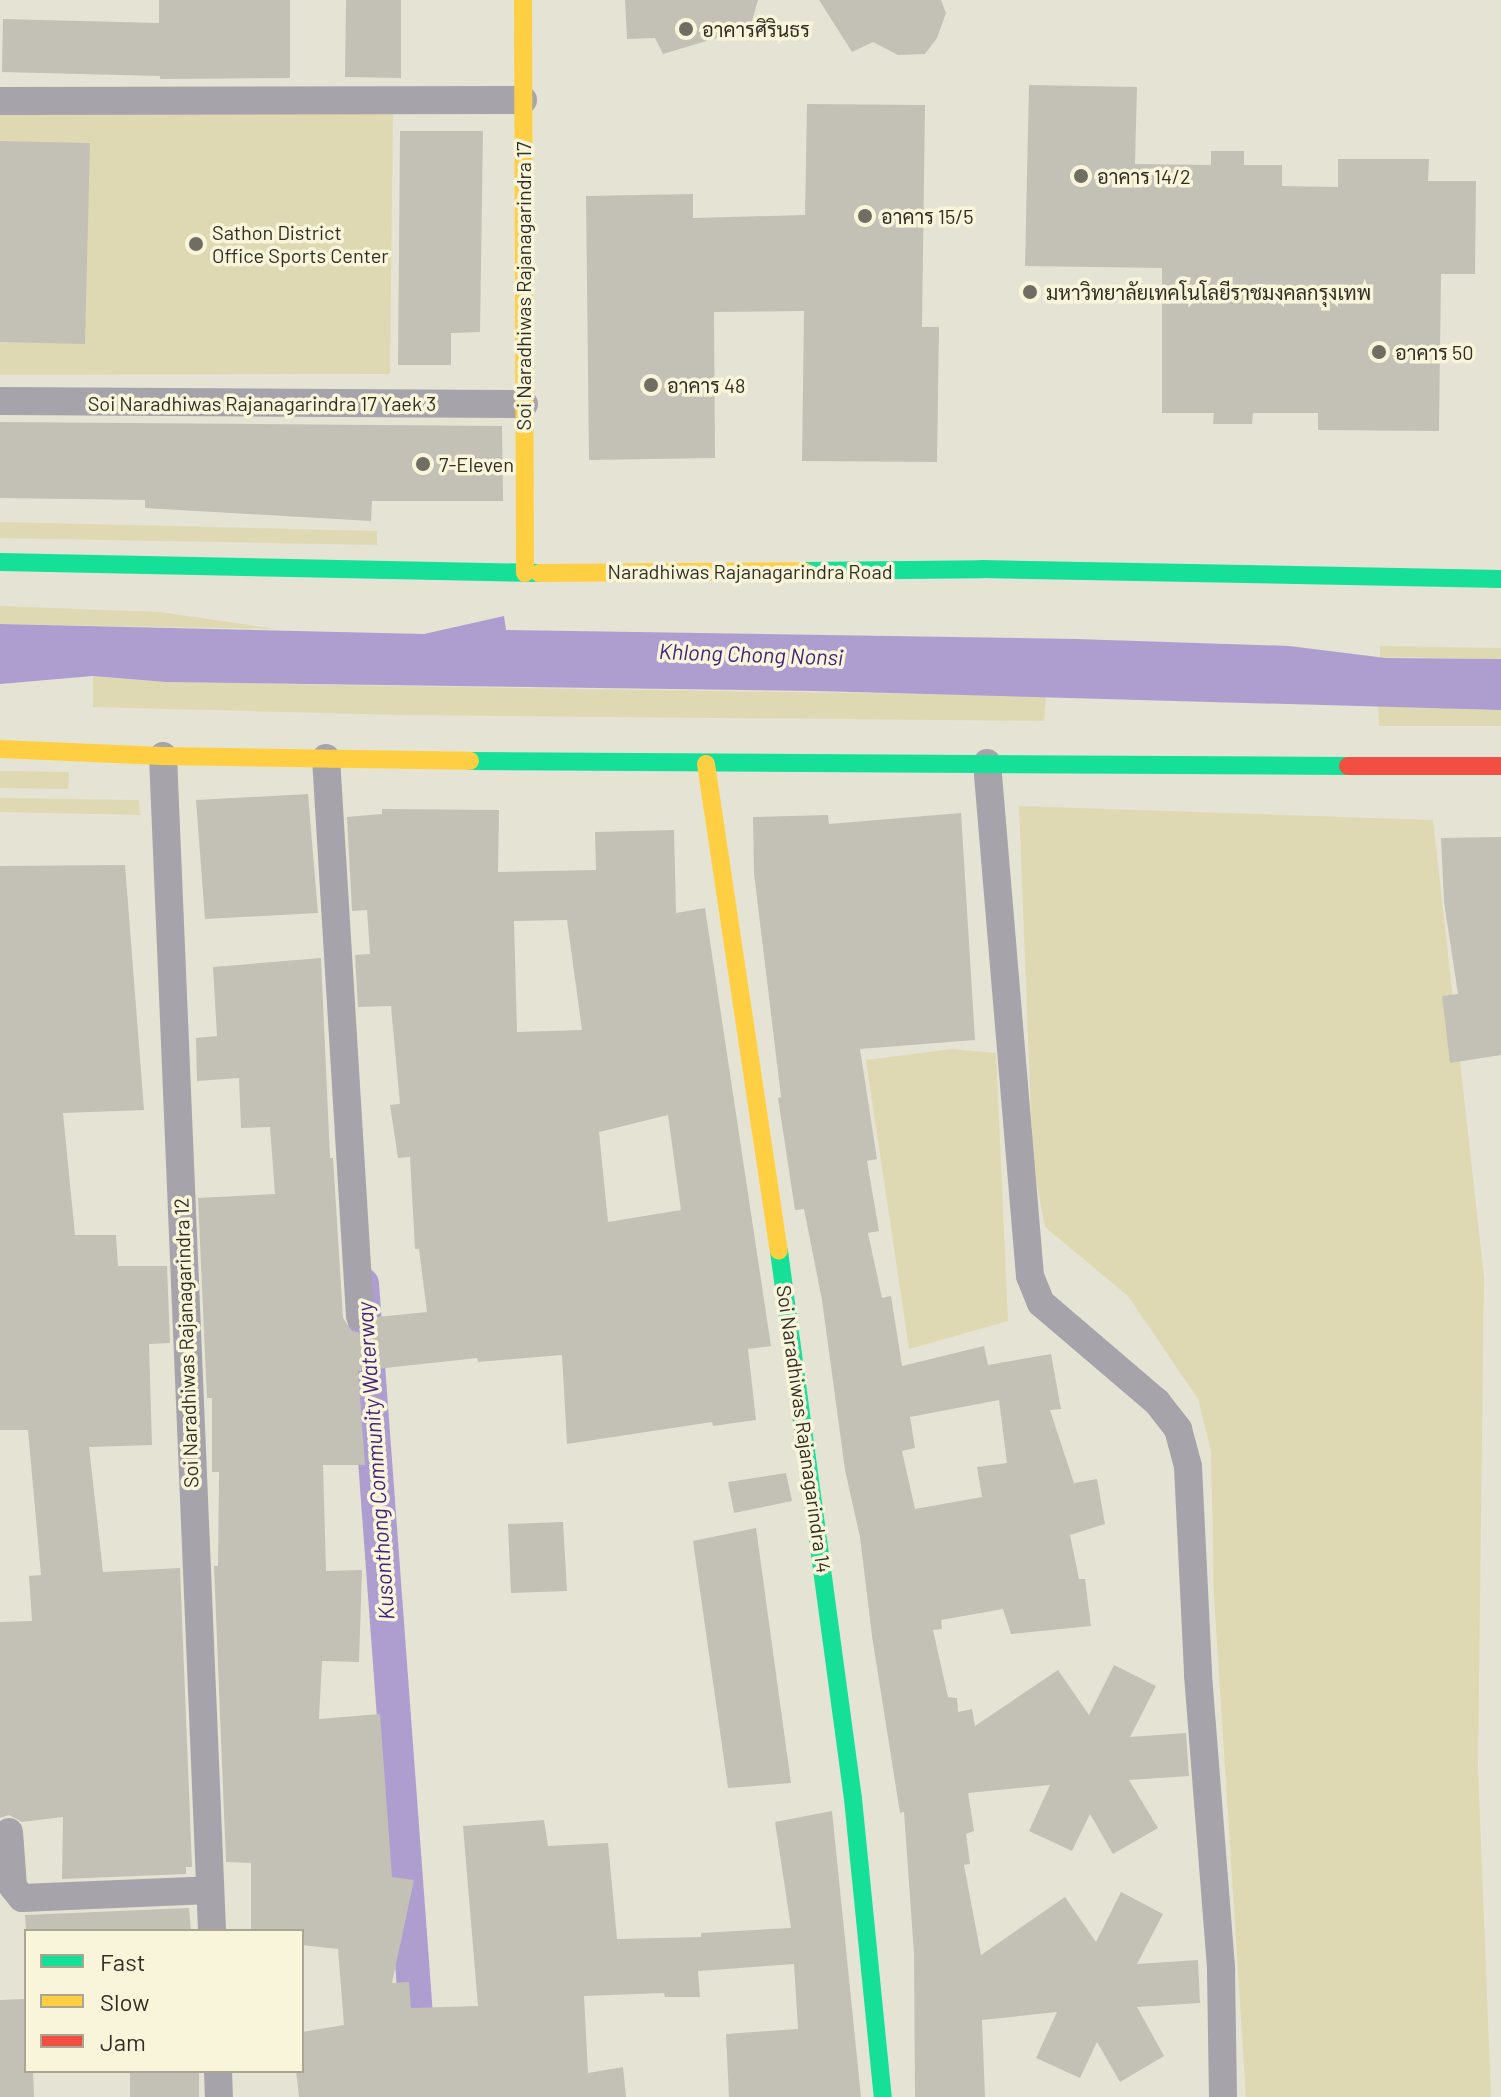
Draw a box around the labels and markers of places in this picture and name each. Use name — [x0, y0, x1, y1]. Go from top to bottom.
place label: อาคารศิรินธร — [702, 17, 810, 41]
marker: อาคารศิรินธร — [677, 20, 695, 38]
place label: อาคาร 14/2 — [1097, 164, 1191, 188]
marker: อาคาร 14/2 — [1072, 167, 1090, 185]
place label: อาคาร 15/5 — [881, 204, 973, 228]
marker: อาคาร 15/5 — [856, 207, 874, 225]
place label: Sathon District Office Sports Center — [212, 220, 389, 267]
marker: Sathon District Office Sports Center — [187, 235, 205, 253]
place label: มหาวิทยาลัยเทคโนโลยีราชมงคลกรุงเทพ — [1046, 280, 1371, 304]
marker: มหาวิทยาลัยเทคโนโลยีราชมงคลกรุงเทพ — [1021, 283, 1039, 301]
place label: อาคาร 50 — [1395, 340, 1473, 364]
marker: อาคาร 50 — [1370, 343, 1388, 361]
place label: อาคาร 48 — [667, 373, 745, 397]
marker: อาคาร 48 — [642, 376, 660, 394]
place label: 7-Eleven — [439, 452, 514, 476]
marker: 7-Eleven — [414, 455, 432, 473]

